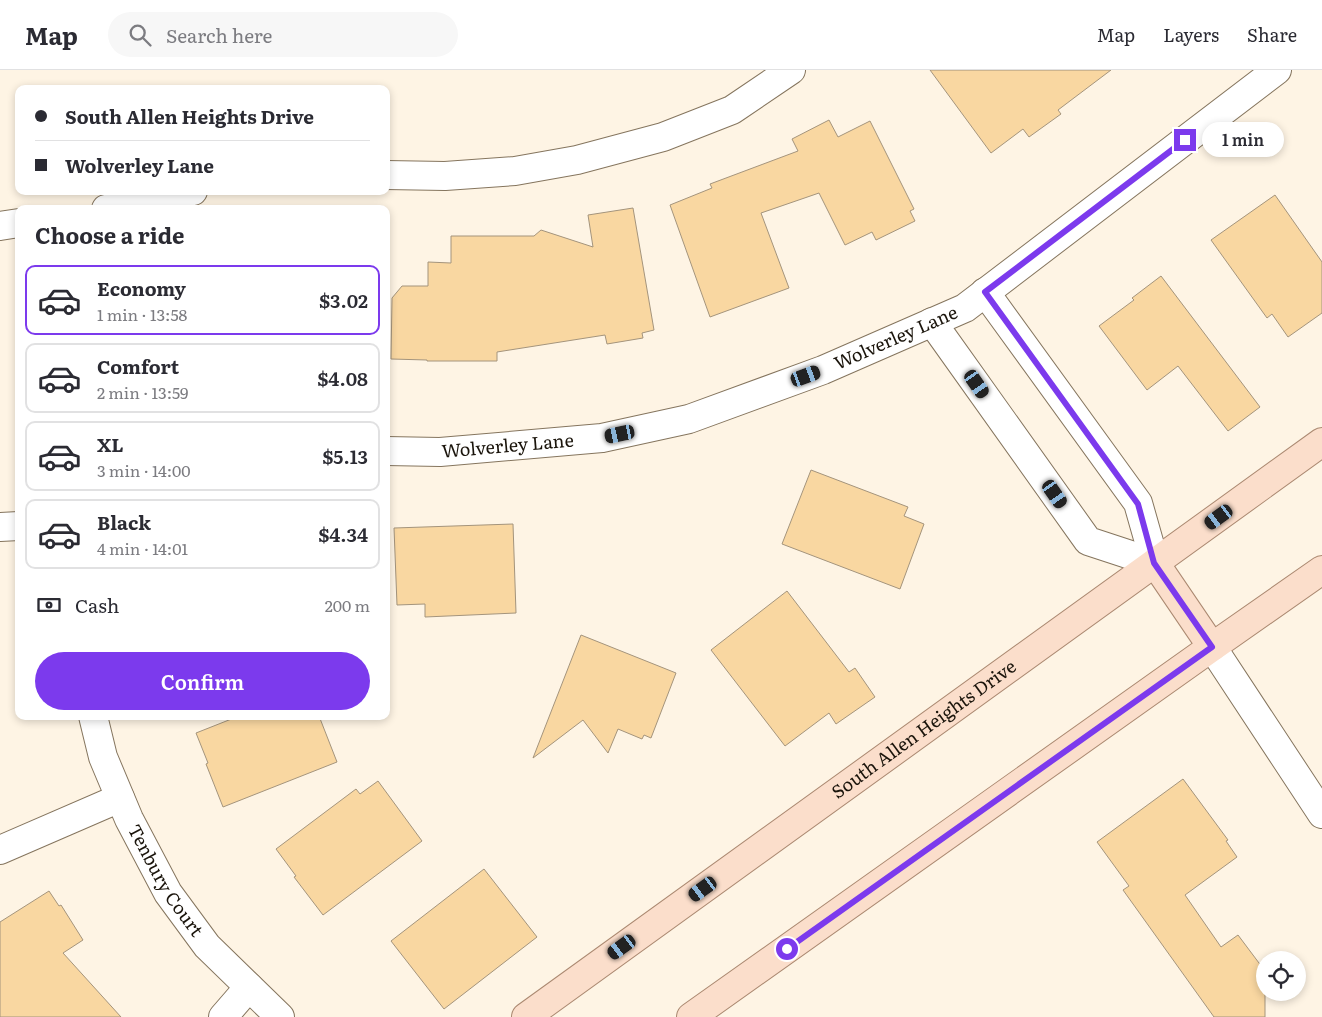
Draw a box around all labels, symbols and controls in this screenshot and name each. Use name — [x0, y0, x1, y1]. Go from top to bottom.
search box — [108, 12, 458, 57]
text: Map — [25, 17, 78, 52]
icon: search — [126, 21, 154, 49]
text: Search here — [166, 21, 272, 49]
text: Map — [1097, 21, 1135, 48]
text: Layers — [1163, 21, 1219, 48]
text: Share — [1247, 21, 1297, 48]
text: South Allen Heights Drive — [65, 102, 314, 130]
callout: 1 min — [1202, 122, 1285, 158]
text: 1 min — [1222, 127, 1264, 151]
route end — [1174, 129, 1196, 151]
text: Wolverley Lane — [65, 151, 214, 179]
text: Choose a ride — [35, 218, 184, 251]
text: Economy — [97, 274, 186, 302]
icon: car — [37, 278, 82, 323]
text: $3.02 — [319, 286, 368, 314]
street label: Wolverley Lane — [829, 298, 961, 376]
text: 1 min · 13:58 — [97, 302, 187, 326]
text: Comfort — [97, 352, 179, 380]
icon: car — [37, 356, 82, 401]
text: $4.08 — [317, 364, 368, 392]
car — [789, 364, 822, 388]
car — [962, 367, 991, 401]
text: 2 min · 13:59 — [97, 380, 189, 404]
car — [603, 424, 636, 444]
street label: Wolverley Lane — [440, 426, 575, 464]
text: XL — [97, 430, 124, 458]
icon: car — [37, 434, 82, 479]
text: $5.13 — [322, 442, 368, 470]
text: 3 min · 14:00 — [97, 458, 191, 482]
car — [1040, 477, 1069, 511]
car — [1202, 502, 1235, 532]
text: Black — [97, 508, 151, 536]
icon: car — [37, 512, 82, 557]
text: $4.34 — [318, 520, 368, 548]
text: 4 min · 14:01 — [97, 536, 188, 560]
icon: cash — [35, 591, 63, 619]
text: Cash — [75, 591, 119, 619]
text: 200 m — [325, 593, 370, 617]
button: Confirm — [35, 652, 370, 710]
street label: South Allen Heights Drive — [825, 652, 1021, 804]
street label: Tenbury Court — [122, 819, 211, 942]
car — [686, 874, 719, 904]
car — [605, 932, 638, 962]
route start — [776, 938, 798, 960]
map controls — [1256, 951, 1306, 1001]
button: locate — [1256, 951, 1306, 1001]

